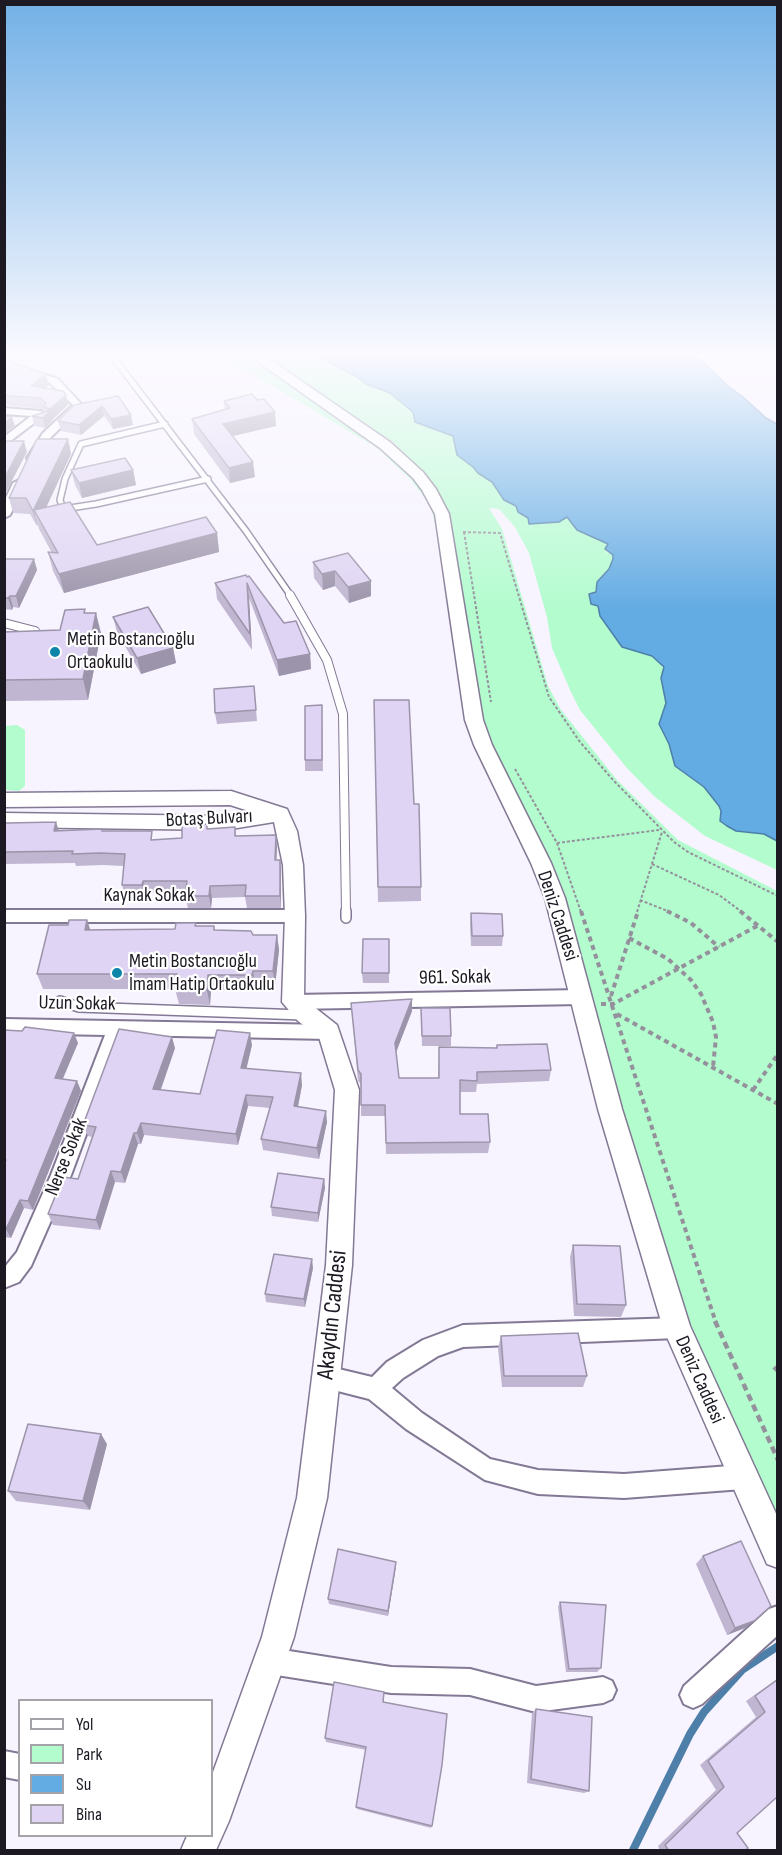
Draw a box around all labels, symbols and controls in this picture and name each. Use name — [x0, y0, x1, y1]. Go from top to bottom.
place label: Metin Bostancıoğlu Ortaokulu — [67, 628, 195, 675]
marker: Metin Bostancıoğlu Ortaokulu — [48, 645, 62, 659]
street label: Botaş Bulvarı — [165, 805, 253, 833]
street label: Deniz Caddesi — [531, 868, 583, 964]
street label: Kaynak Sokak — [103, 884, 195, 908]
place label: Metin Bostancıoğlu İmam Hatip Ortaokulu — [129, 950, 275, 997]
street label: 961. Sokak — [419, 965, 491, 991]
marker: Metin Bostancıoğlu İmam Hatip Ortaokulu — [110, 966, 124, 980]
street label: Uzun Sokak — [38, 991, 116, 1017]
street label: Nerse Sokak — [41, 1115, 93, 1199]
street label: Akaydın Caddesi — [312, 1249, 354, 1381]
street label: Deniz Caddesi — [669, 1333, 729, 1427]
legend — [18, 1699, 213, 1837]
text: Yol — [76, 1714, 93, 1735]
text: Park — [76, 1744, 102, 1765]
text: Su — [76, 1774, 91, 1795]
text: Bina — [76, 1804, 102, 1825]

